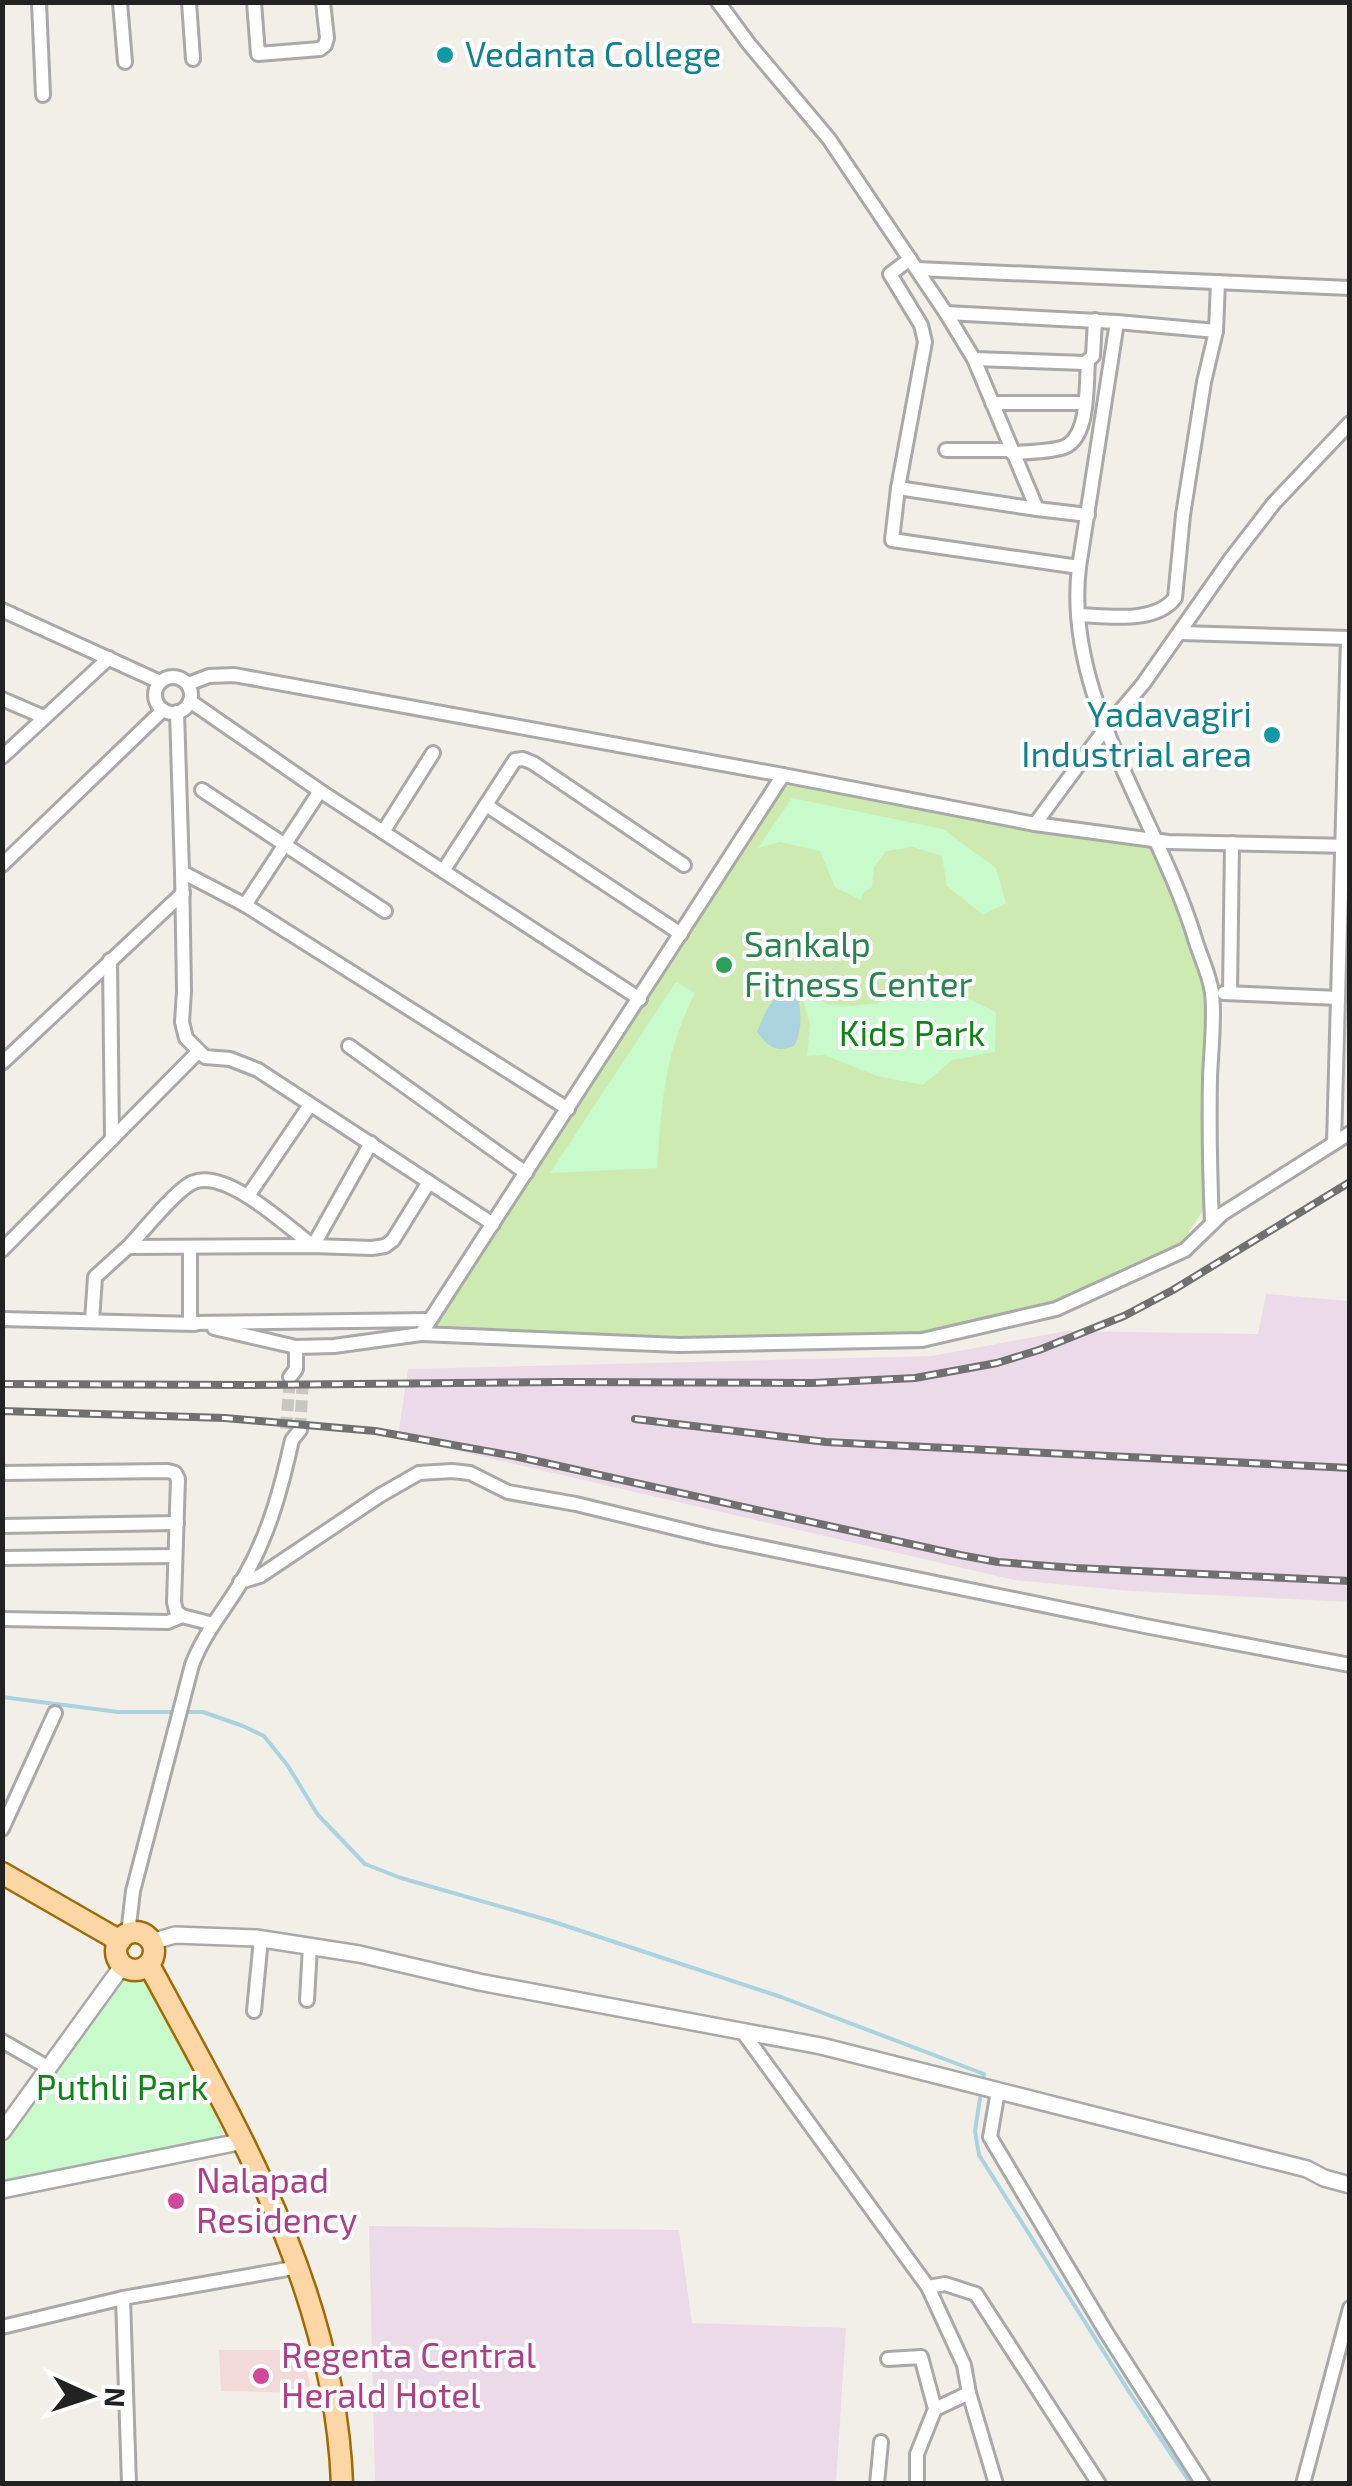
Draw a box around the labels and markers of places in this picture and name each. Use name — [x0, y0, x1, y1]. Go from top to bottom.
place label: Vedanta College — [465, 32, 721, 74]
marker: Vedanta College — [434, 44, 456, 66]
place label: Yadavagiri Industrial area — [1021, 692, 1252, 774]
marker: Yadavagiri Industrial area — [1261, 724, 1283, 746]
place label: Sankalp Fitness Center — [744, 922, 973, 1004]
marker: Sankalp Fitness Center — [713, 954, 735, 976]
place label: Nalapad Residency — [196, 2158, 358, 2240]
marker: Nalapad Residency — [165, 2190, 187, 2212]
place label: Regenta Central Herald Hotel — [281, 2333, 537, 2415]
marker: Regenta Central Herald Hotel — [250, 2365, 272, 2387]

